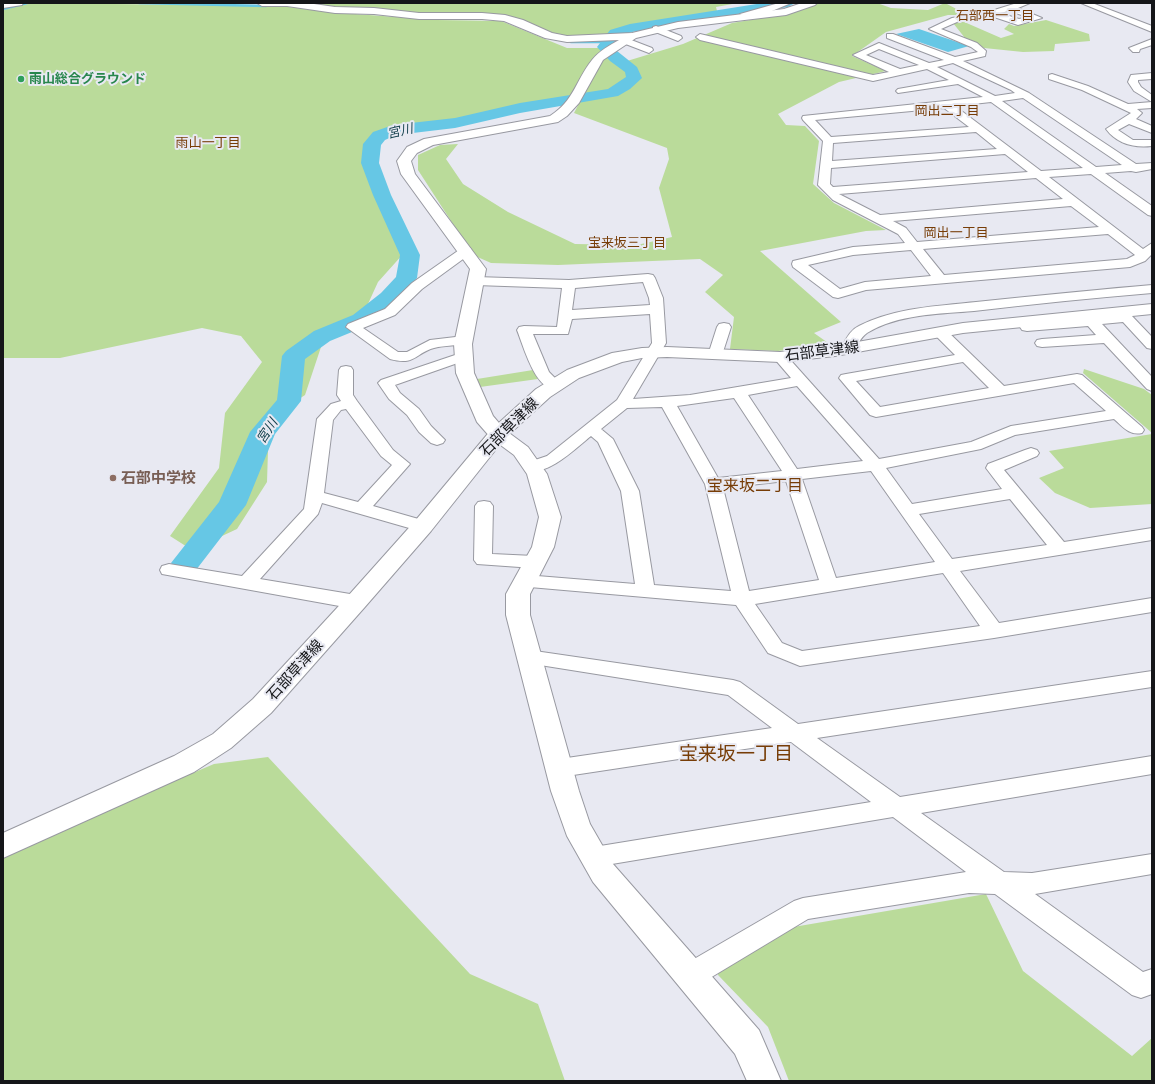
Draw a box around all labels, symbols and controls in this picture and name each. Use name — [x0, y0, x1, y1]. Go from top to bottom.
district label: 石部西一丁目 — [956, 8, 1034, 24]
place label: 雨山総合グラウンド — [29, 71, 146, 87]
marker: 雨山総合グラウンド — [16, 74, 26, 84]
district label: 岡出二丁目 — [915, 103, 979, 119]
water label: 宮川 — [386, 120, 414, 142]
district label: 雨山一丁目 — [176, 135, 240, 151]
district label: 岡出一丁目 — [924, 225, 988, 241]
district label: 宝来坂三丁目 — [588, 235, 666, 251]
street label: 石部草津線 — [784, 337, 860, 365]
street label: 石部草津線 — [476, 394, 542, 460]
water label: 宮川 — [253, 416, 281, 446]
place label: 石部中学校 — [121, 469, 196, 487]
marker: 石部中学校 — [108, 473, 118, 483]
district label: 宝来坂二丁目 — [707, 476, 803, 496]
street label: 石部草津線 — [263, 636, 327, 704]
district label: 宝来坂一丁目 — [679, 743, 793, 765]

